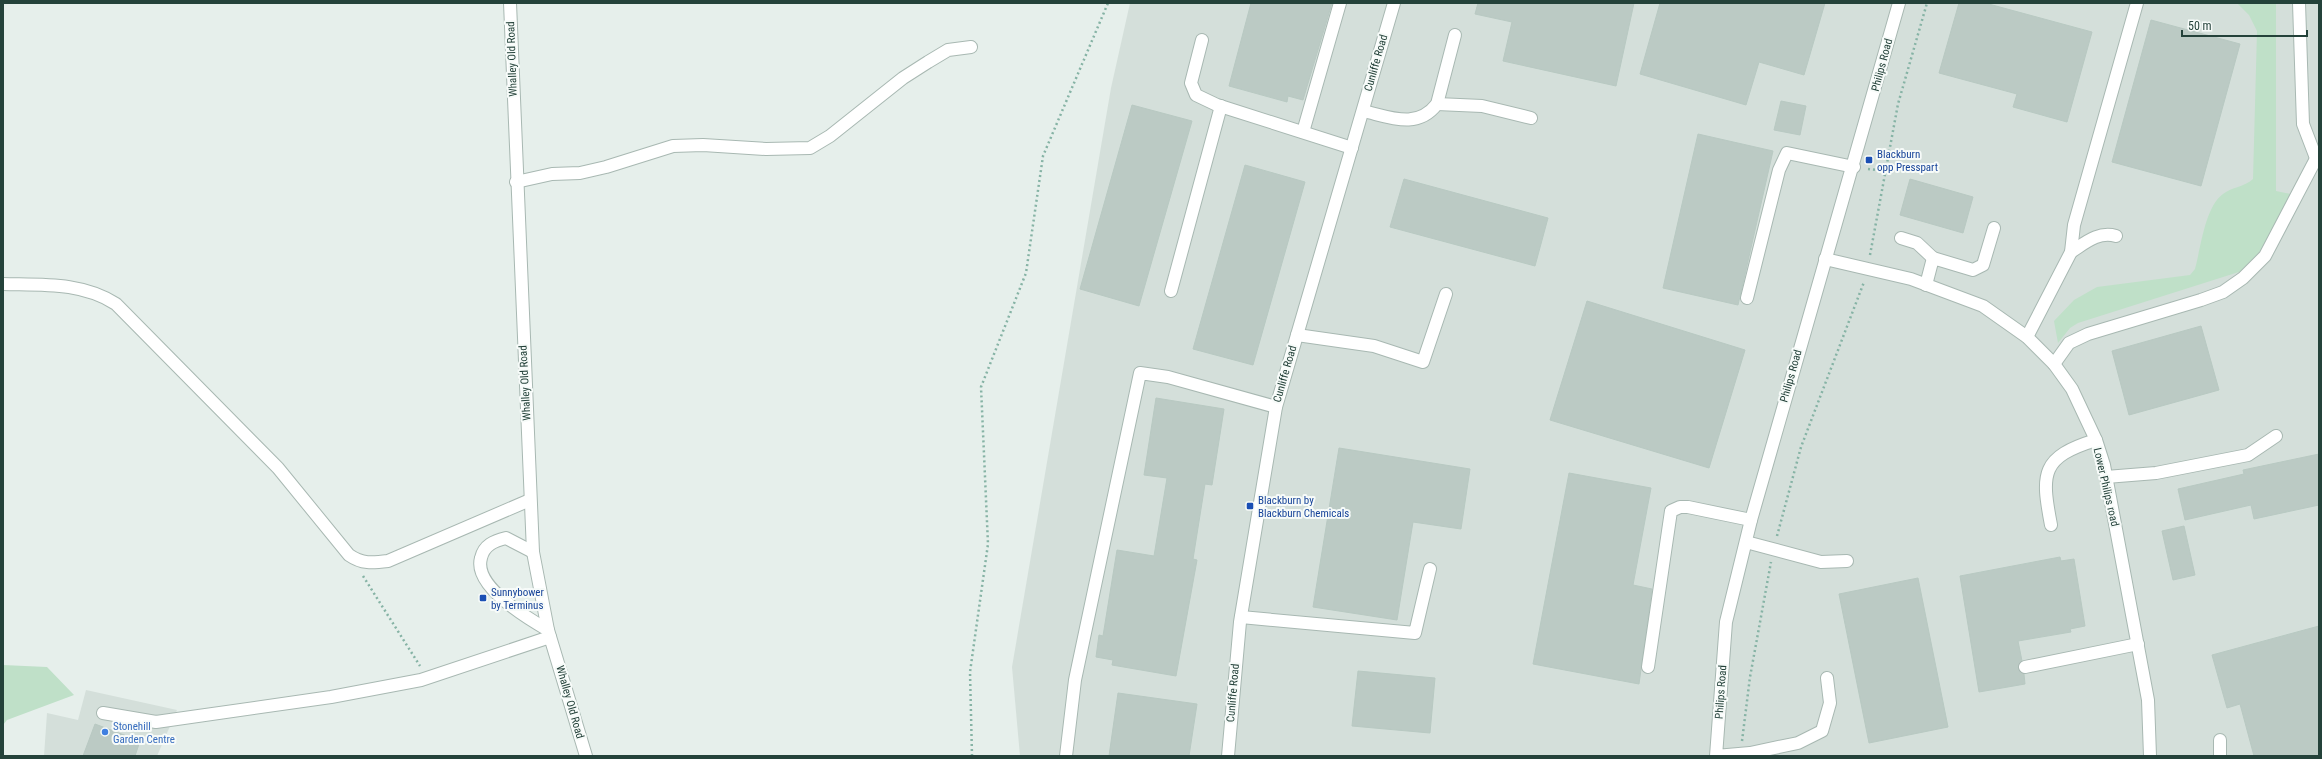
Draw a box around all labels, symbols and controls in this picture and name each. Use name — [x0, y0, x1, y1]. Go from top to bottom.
scale bar — [2182, 12, 2307, 38]
text: 50 m — [2188, 19, 2212, 33]
street label: Whalley Old Road — [504, 21, 520, 97]
street label: Cunliffe Road — [1362, 33, 1390, 93]
street label: Philips Road — [1869, 37, 1895, 93]
place label: Blackburn opp Presspart — [1877, 148, 1938, 174]
marker: Blackburn opp Presspart — [1864, 155, 1874, 165]
street label: Cunliffe Road — [1271, 344, 1299, 404]
street label: Whalley Old Road — [517, 345, 533, 421]
street label: Philips Road — [1777, 348, 1805, 404]
street label: Lower Philips road — [2091, 446, 2121, 528]
place label: Blackburn by Blackburn Chemicals — [1258, 494, 1349, 520]
marker: Blackburn by Blackburn Chemicals — [1245, 501, 1255, 511]
place label: Sunnybower by Terminus — [491, 586, 545, 612]
marker: Sunnybower by Terminus — [478, 593, 488, 603]
street label: Cunliffe Road — [1224, 663, 1242, 723]
street label: Whalley Old Road — [553, 664, 587, 740]
street label: Philips Road — [1713, 665, 1729, 719]
place label: Stonehill Garden Centre — [113, 720, 175, 746]
marker: Stonehill Garden Centre — [100, 727, 110, 737]

